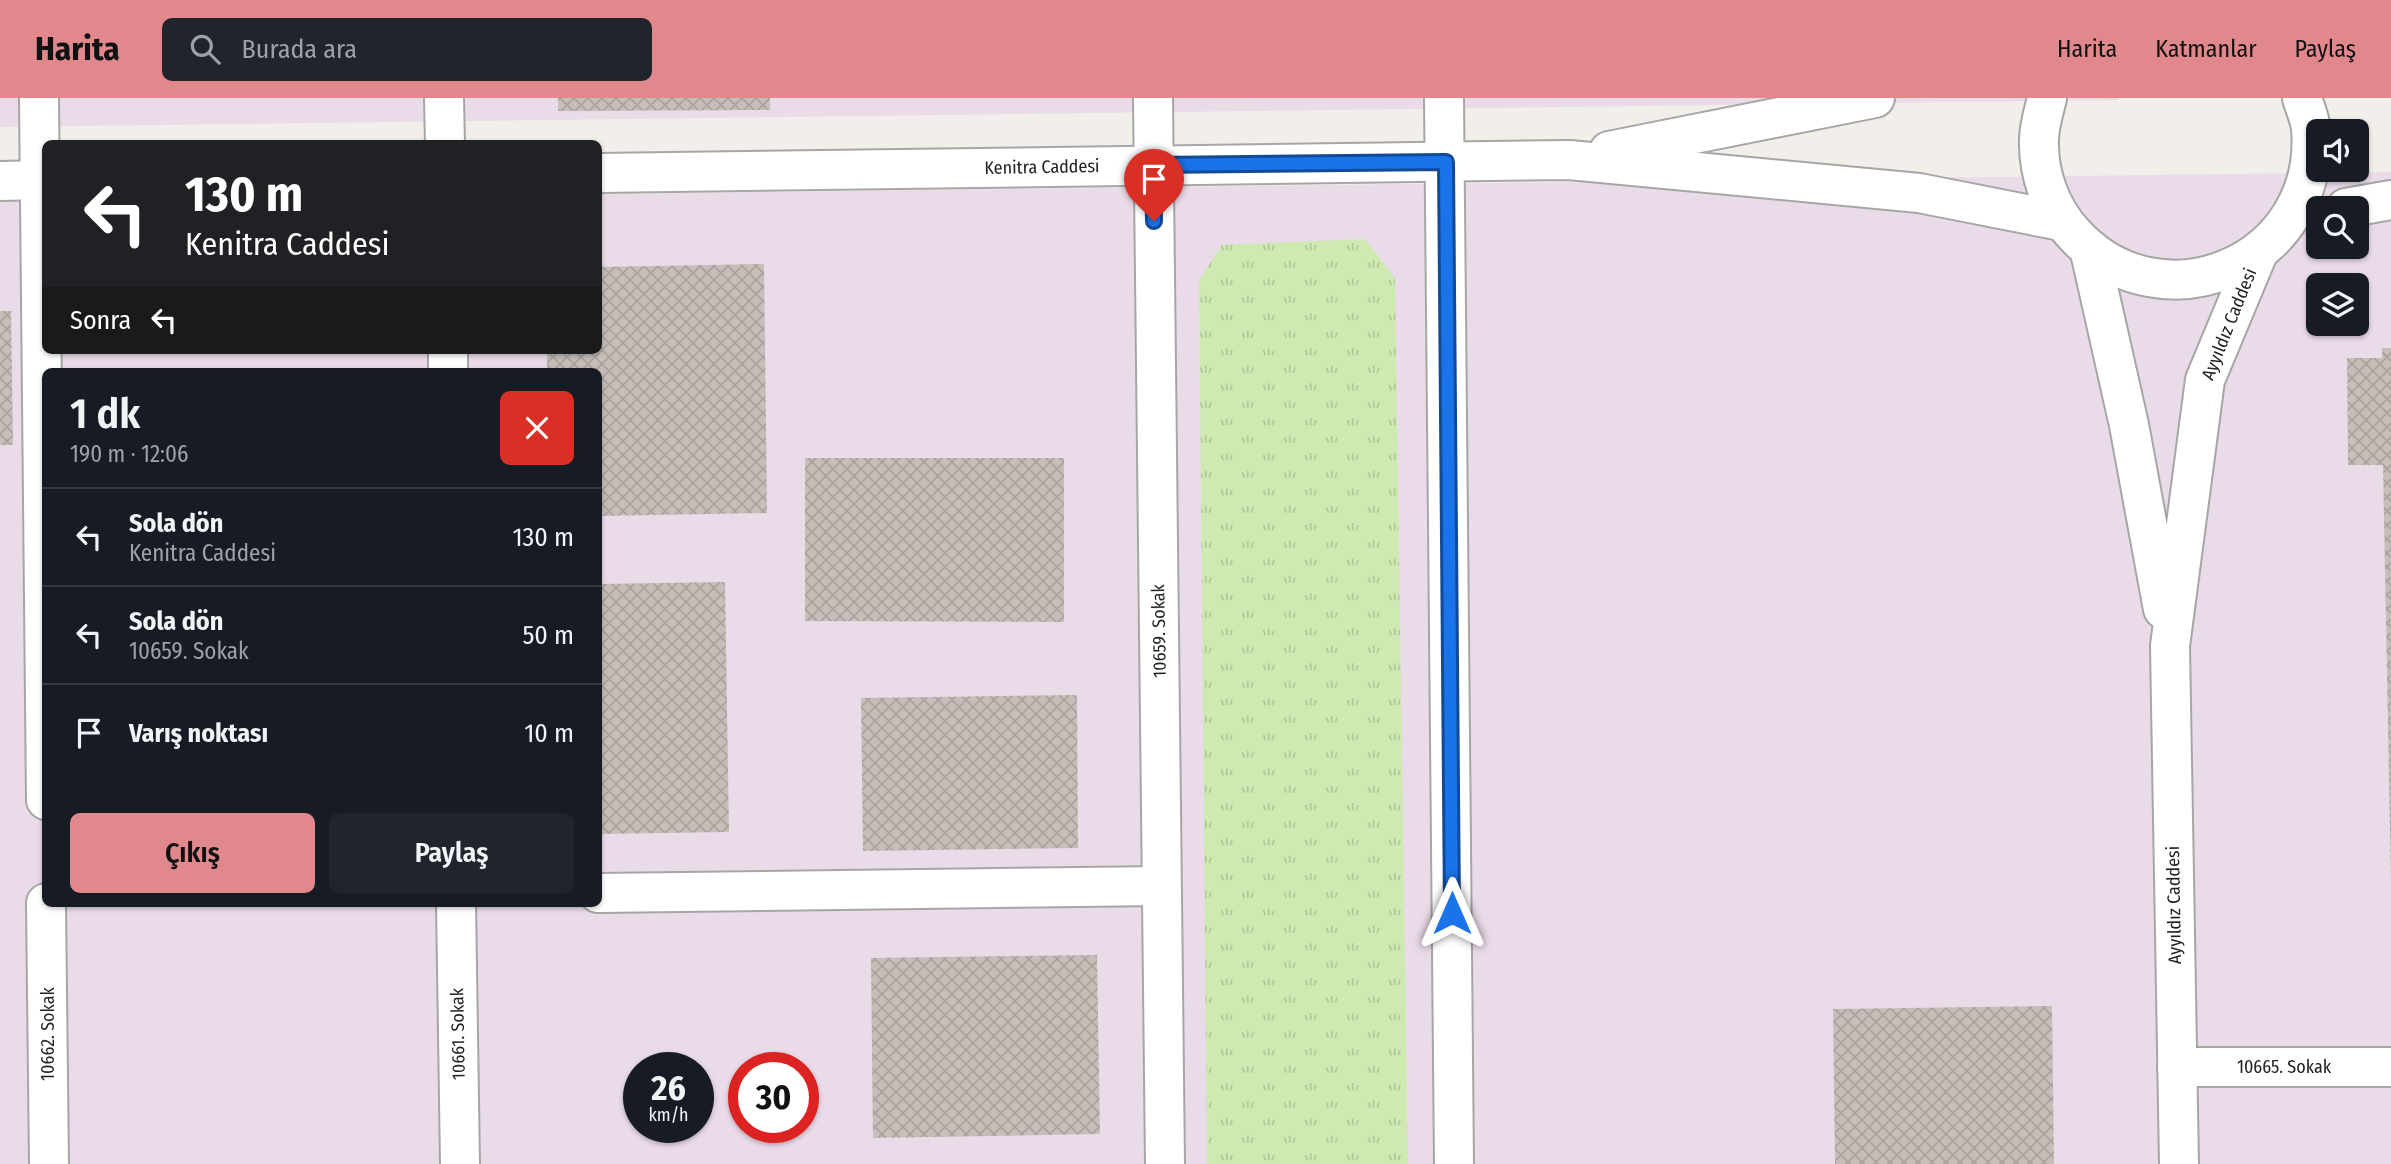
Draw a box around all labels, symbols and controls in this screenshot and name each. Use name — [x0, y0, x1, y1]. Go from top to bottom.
search box — [162, 18, 652, 81]
text: Harita — [35, 29, 120, 69]
icon: search — [186, 30, 224, 68]
text: Burada ara — [242, 34, 357, 65]
text: Harita — [2057, 35, 2117, 63]
text: Katmanlar — [2155, 35, 2257, 63]
text: Paylaş — [2295, 35, 2356, 63]
map controls — [2306, 119, 2369, 336]
button: sound — [2306, 119, 2369, 182]
pin — [1124, 149, 1184, 221]
street label: Kenitra Caddesi — [984, 155, 1100, 179]
icon: arrive — [1135, 160, 1173, 198]
text: 130 m — [185, 165, 303, 224]
icon: left — [70, 168, 161, 259]
button: search — [2306, 196, 2369, 259]
text: Kenitra Caddesi — [185, 225, 390, 263]
street label: Ayyıldız Caddesi — [2197, 265, 2261, 383]
button: layers — [2306, 273, 2369, 336]
icon: left — [145, 301, 183, 339]
text: Sonra — [70, 305, 131, 336]
text: 1 dk — [70, 389, 140, 439]
button: close — [500, 391, 574, 465]
text: 190 m · 12:06 — [70, 440, 188, 468]
text: Sola dön — [129, 508, 223, 539]
icon: left — [70, 518, 108, 556]
text: 130 m — [512, 522, 574, 553]
text: Kenitra Caddesi — [129, 539, 276, 567]
street label: 10659. Sokak — [1147, 583, 1171, 678]
text: Sola dön — [129, 606, 223, 637]
icon: left — [70, 616, 108, 654]
text: 50 m — [522, 620, 574, 651]
text: 10659. Sokak — [129, 637, 249, 665]
icon: arrive — [70, 714, 108, 752]
text: Varış noktası — [129, 718, 268, 749]
text: 10 m — [524, 718, 574, 749]
button: Çıkış — [70, 813, 315, 893]
button: Paylaş — [329, 813, 574, 893]
street label: Ayyıldız Caddesi — [2162, 846, 2186, 964]
position arrow — [1415, 876, 1489, 950]
street label: 10662. Sokak — [37, 986, 59, 1081]
street label: 10661. Sokak — [446, 987, 470, 1080]
speed limit sign: 30 — [728, 1052, 819, 1143]
street label: 10665. Sokak — [2237, 1056, 2332, 1078]
text: 26 — [651, 1067, 686, 1109]
text: km/h — [648, 1104, 689, 1126]

